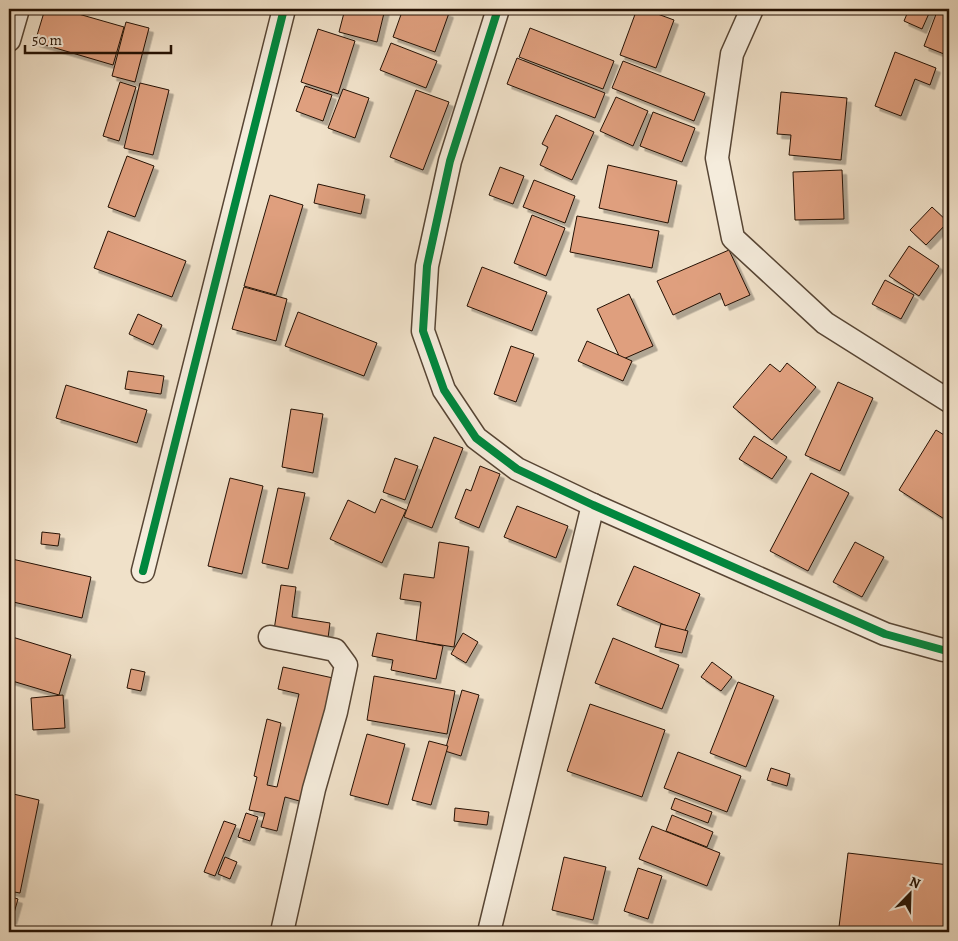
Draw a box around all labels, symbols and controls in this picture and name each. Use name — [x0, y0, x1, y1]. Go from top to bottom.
scale bar — [25, 22, 171, 54]
text: 50 m — [32, 30, 62, 50]
north arrow — [886, 868, 936, 918]
text: N — [906, 872, 923, 893]

